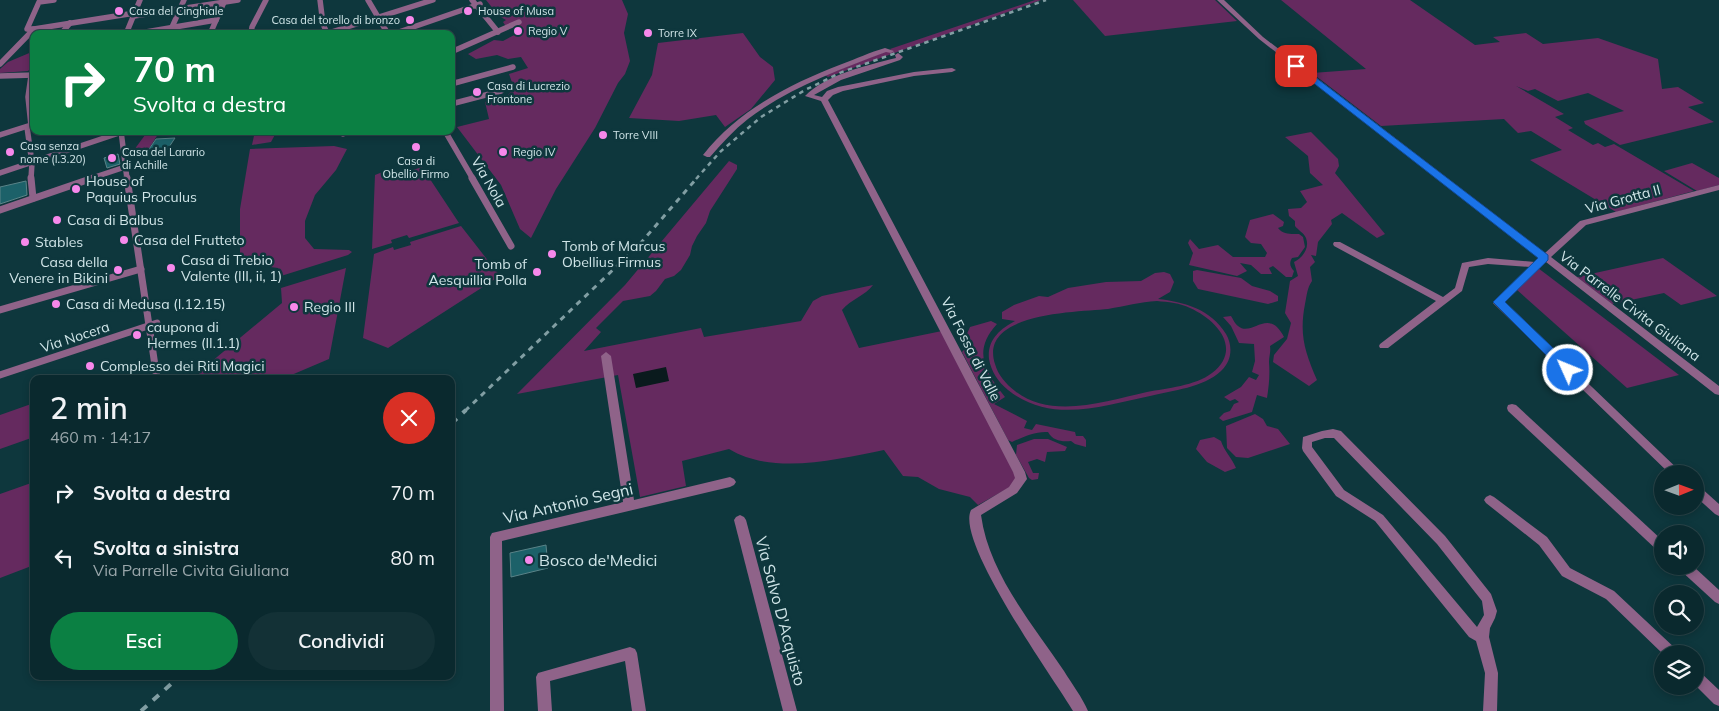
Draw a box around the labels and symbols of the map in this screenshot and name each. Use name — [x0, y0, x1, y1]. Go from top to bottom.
place label: Casa del Cinghiale — [129, 4, 223, 18]
place label: House of Musa — [478, 4, 554, 18]
marker: Casa del Cinghiale — [113, 5, 125, 17]
marker: House of Musa — [462, 5, 474, 17]
place label: Casa del torello di bronzo — [271, 13, 400, 27]
marker: Casa del torello di bronzo — [404, 14, 416, 26]
place label: Regio V — [528, 24, 568, 38]
marker: Regio V — [512, 25, 524, 37]
place label: Torre IX — [658, 26, 698, 40]
marker: Torre IX — [642, 27, 654, 39]
pin — [1275, 45, 1317, 87]
place label: Casa di Lucrezio Frontone — [487, 79, 570, 106]
marker: Casa di Lucrezio Frontone — [471, 86, 483, 98]
place label: Torre VIII — [613, 128, 658, 142]
marker: Torre VIII — [597, 129, 609, 141]
place label: Casa senza nome (I.3.20) — [20, 139, 86, 166]
marker: Casa di Obellio Firmo — [410, 141, 422, 153]
place label: Casa del Larario di Achille — [122, 145, 205, 172]
place label: Regio IV — [513, 145, 556, 159]
marker: Casa senza nome (I.3.20) — [4, 146, 16, 158]
marker: Regio IV — [497, 146, 509, 158]
marker: Casa del Larario di Achille — [106, 152, 118, 164]
place label: Casa di Obellio Firmo — [383, 154, 449, 181]
street label: Via Nola — [467, 154, 511, 210]
place label: House of Paquius Proculus — [86, 172, 197, 206]
street label: Via Grotta II — [1583, 180, 1663, 218]
marker: House of Paquius Proculus — [70, 183, 82, 195]
place label: Casa di Balbus — [67, 211, 164, 229]
marker: Casa di Balbus — [51, 214, 63, 226]
place label: Casa del Frutteto — [134, 231, 245, 249]
place label: Stables — [35, 233, 83, 251]
marker: Casa del Frutteto — [118, 234, 130, 246]
marker: Stables — [19, 236, 31, 248]
place label: Tomb of Marcus Obellius Firmus — [562, 237, 665, 271]
street label: Via Parrelle Civita Giuliana — [1556, 247, 1704, 365]
marker: Tomb of Marcus Obellius Firmus — [546, 248, 558, 260]
place label: Casa di Trebio Valente (III, ii, 1) — [181, 251, 282, 285]
place label: Casa della Venere in Bikini — [9, 253, 108, 287]
place label: Tomb of Aesquillia Polla — [429, 255, 527, 289]
marker: Casa di Trebio Valente (III, ii, 1) — [165, 262, 177, 274]
marker: Casa della Venere in Bikini — [112, 264, 124, 276]
marker: Tomb of Aesquillia Polla — [531, 266, 543, 278]
street label: Via Fossa di Valle — [937, 294, 1005, 404]
place label: Casa di Medusa (I.12.15) — [66, 295, 226, 313]
marker: Casa di Medusa (I.12.15) — [50, 298, 62, 310]
place label: Regio III — [304, 298, 355, 316]
marker: Regio III — [288, 301, 300, 313]
street label: Via Nocera — [38, 317, 112, 357]
place label: caupona di Hermes (II.1.1) — [147, 318, 240, 352]
marker: caupona di Hermes (II.1.1) — [131, 329, 143, 341]
position arrow — [1541, 343, 1593, 395]
place label: Complesso dei Riti Magici — [100, 357, 265, 375]
marker: Complesso dei Riti Magici — [84, 360, 96, 372]
north arrow — [1654, 465, 1704, 515]
street label: Via Antonio Segni — [501, 478, 635, 528]
street label: Via Salvo D'Acquisto — [751, 534, 811, 688]
place label: Bosco de'Medici — [539, 550, 657, 570]
marker: Bosco de'Medici — [523, 554, 535, 566]

